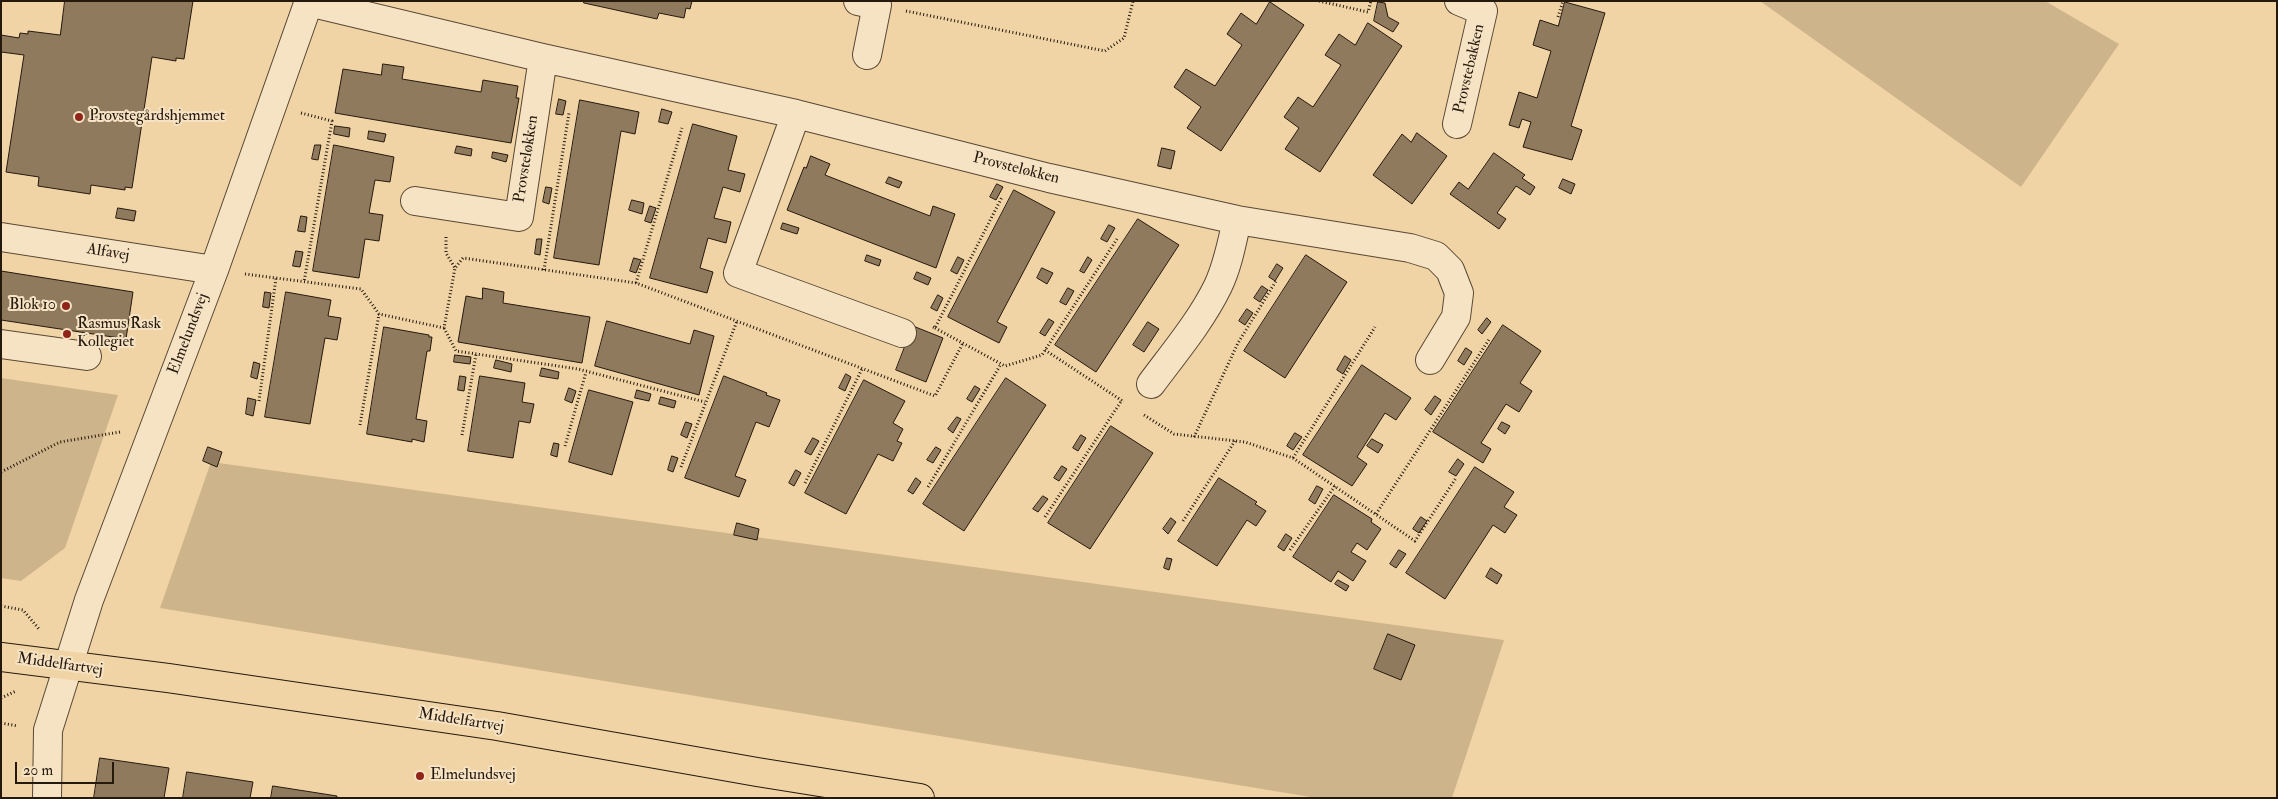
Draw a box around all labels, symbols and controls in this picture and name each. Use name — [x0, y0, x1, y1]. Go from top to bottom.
street label: Provstebakken — [1450, 22, 1490, 116]
place label: Provstegårdshjemmet — [89, 107, 225, 127]
marker: Provstegårdshjemmet — [73, 111, 85, 123]
street label: Provsteløkken — [511, 114, 543, 204]
street label: Provsteløkken — [971, 149, 1061, 189]
street label: Alfavej — [85, 240, 131, 266]
street label: Elmelundsvej — [165, 291, 213, 377]
place label: Blok 10 — [9, 296, 56, 316]
marker: Blok 10 — [60, 300, 72, 312]
place label: Rasmus Rask Kollegiet — [77, 315, 161, 353]
marker: Rasmus Rask Kollegiet — [61, 328, 73, 340]
street label: Middelfartvej — [16, 649, 104, 681]
street label: Middelfartvej — [417, 705, 505, 737]
scale bar — [18, 752, 116, 784]
text: 20 m — [23, 761, 53, 780]
place label: Elmelundsvej — [430, 766, 516, 786]
marker: Elmelundsvej — [414, 770, 426, 782]

